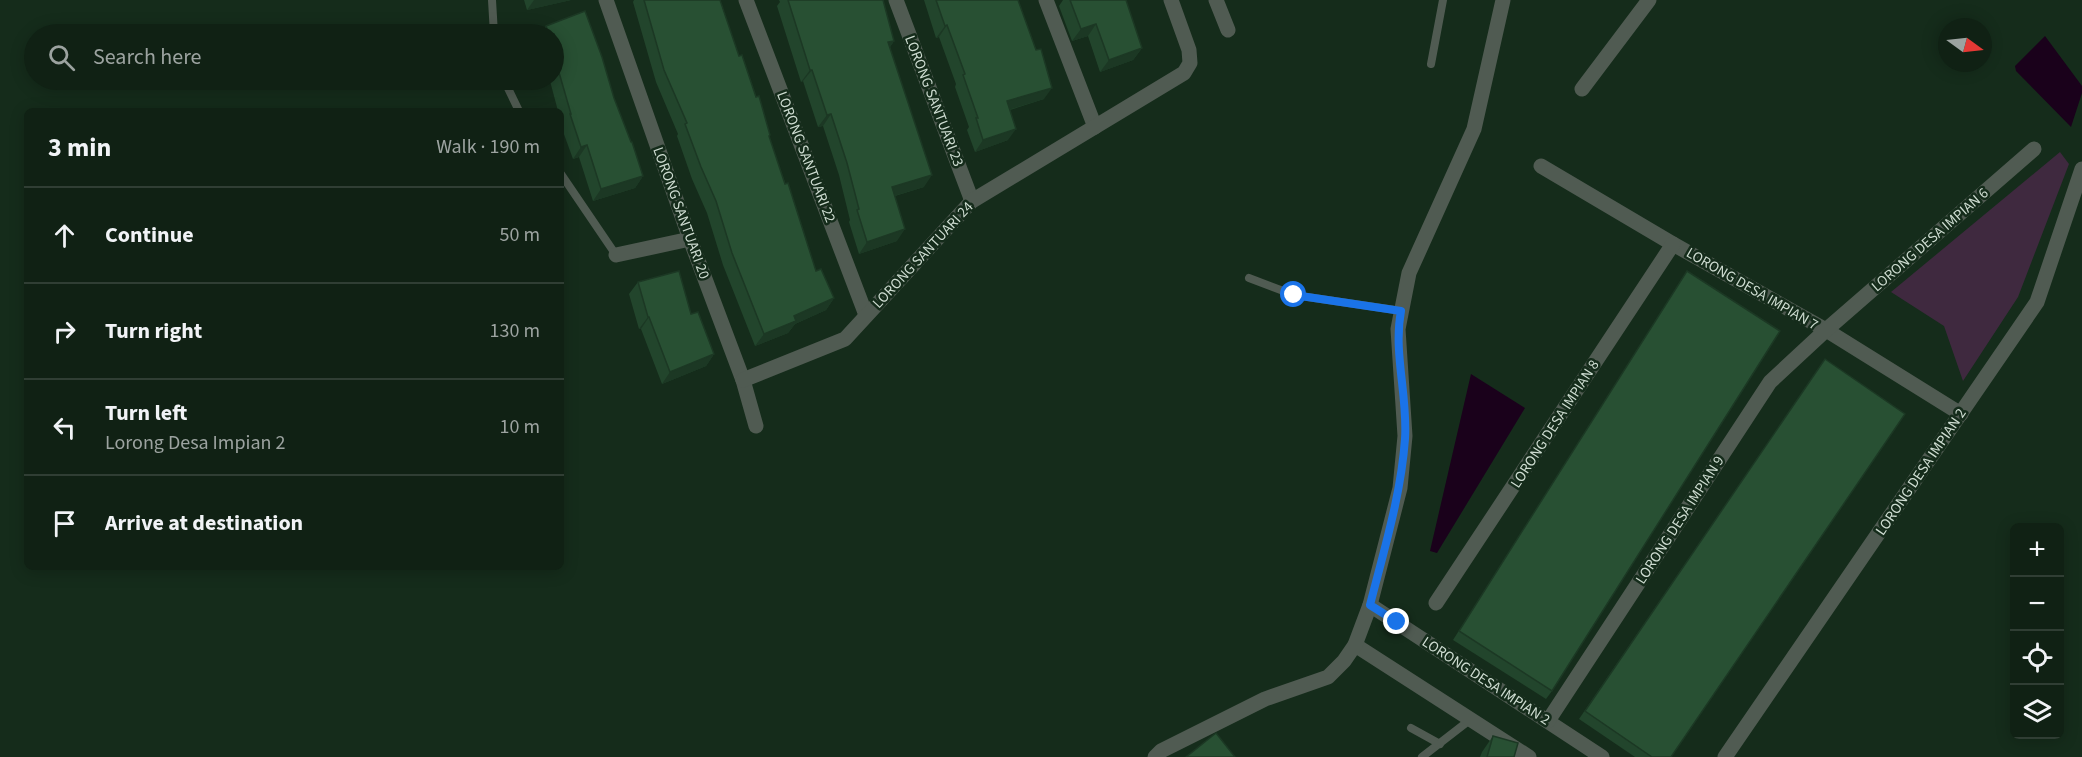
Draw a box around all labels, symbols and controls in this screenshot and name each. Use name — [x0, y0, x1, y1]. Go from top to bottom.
north arrow — [1938, 18, 1992, 72]
search box — [24, 24, 564, 90]
street label: LORONG SANTUARI 23 — [899, 32, 969, 170]
icon: search — [45, 41, 78, 74]
text: Search here — [93, 41, 201, 73]
street label: LORONG SANTUARI 22 — [771, 88, 841, 226]
text: 3 min — [48, 129, 111, 166]
text: Walk · 190 m — [436, 133, 540, 161]
street label: LORONG SANTUARI 20 — [647, 144, 715, 282]
street label: LORONG DESA IMPIAN 6 — [1867, 183, 1993, 297]
street label: LORONG SANTUARI 24 — [868, 197, 979, 313]
icon: ahead — [48, 219, 81, 252]
text: Continue — [105, 219, 194, 251]
text: 50 m — [500, 221, 540, 249]
street label: LORONG DESA IMPIAN 7 — [1682, 243, 1822, 335]
route start — [1280, 281, 1306, 307]
icon: right — [48, 315, 81, 348]
text: Turn right — [105, 315, 202, 347]
text: 130 m — [490, 317, 540, 345]
street label: LORONG DESA IMPIAN 8 — [1506, 356, 1604, 492]
text: Turn left — [105, 397, 187, 429]
street label: LORONG DESA IMPIAN 2 — [1871, 404, 1971, 540]
icon: left — [48, 411, 81, 444]
text: 10 m — [500, 413, 540, 441]
text: Lorong Desa Impian 2 — [105, 429, 285, 457]
street label: LORONG DESA IMPIAN 9 — [1631, 452, 1729, 588]
icon: arrive — [48, 507, 81, 540]
text: Arrive at destination — [105, 507, 303, 539]
map controls — [2010, 523, 2064, 739]
button: + — [2010, 523, 2064, 577]
button: − — [2010, 577, 2064, 631]
route end — [1383, 608, 1409, 634]
button: locate — [2010, 631, 2064, 685]
street label: LORONG DESA IMPIAN 2 — [1418, 632, 1554, 730]
button: layers — [2010, 685, 2064, 739]

